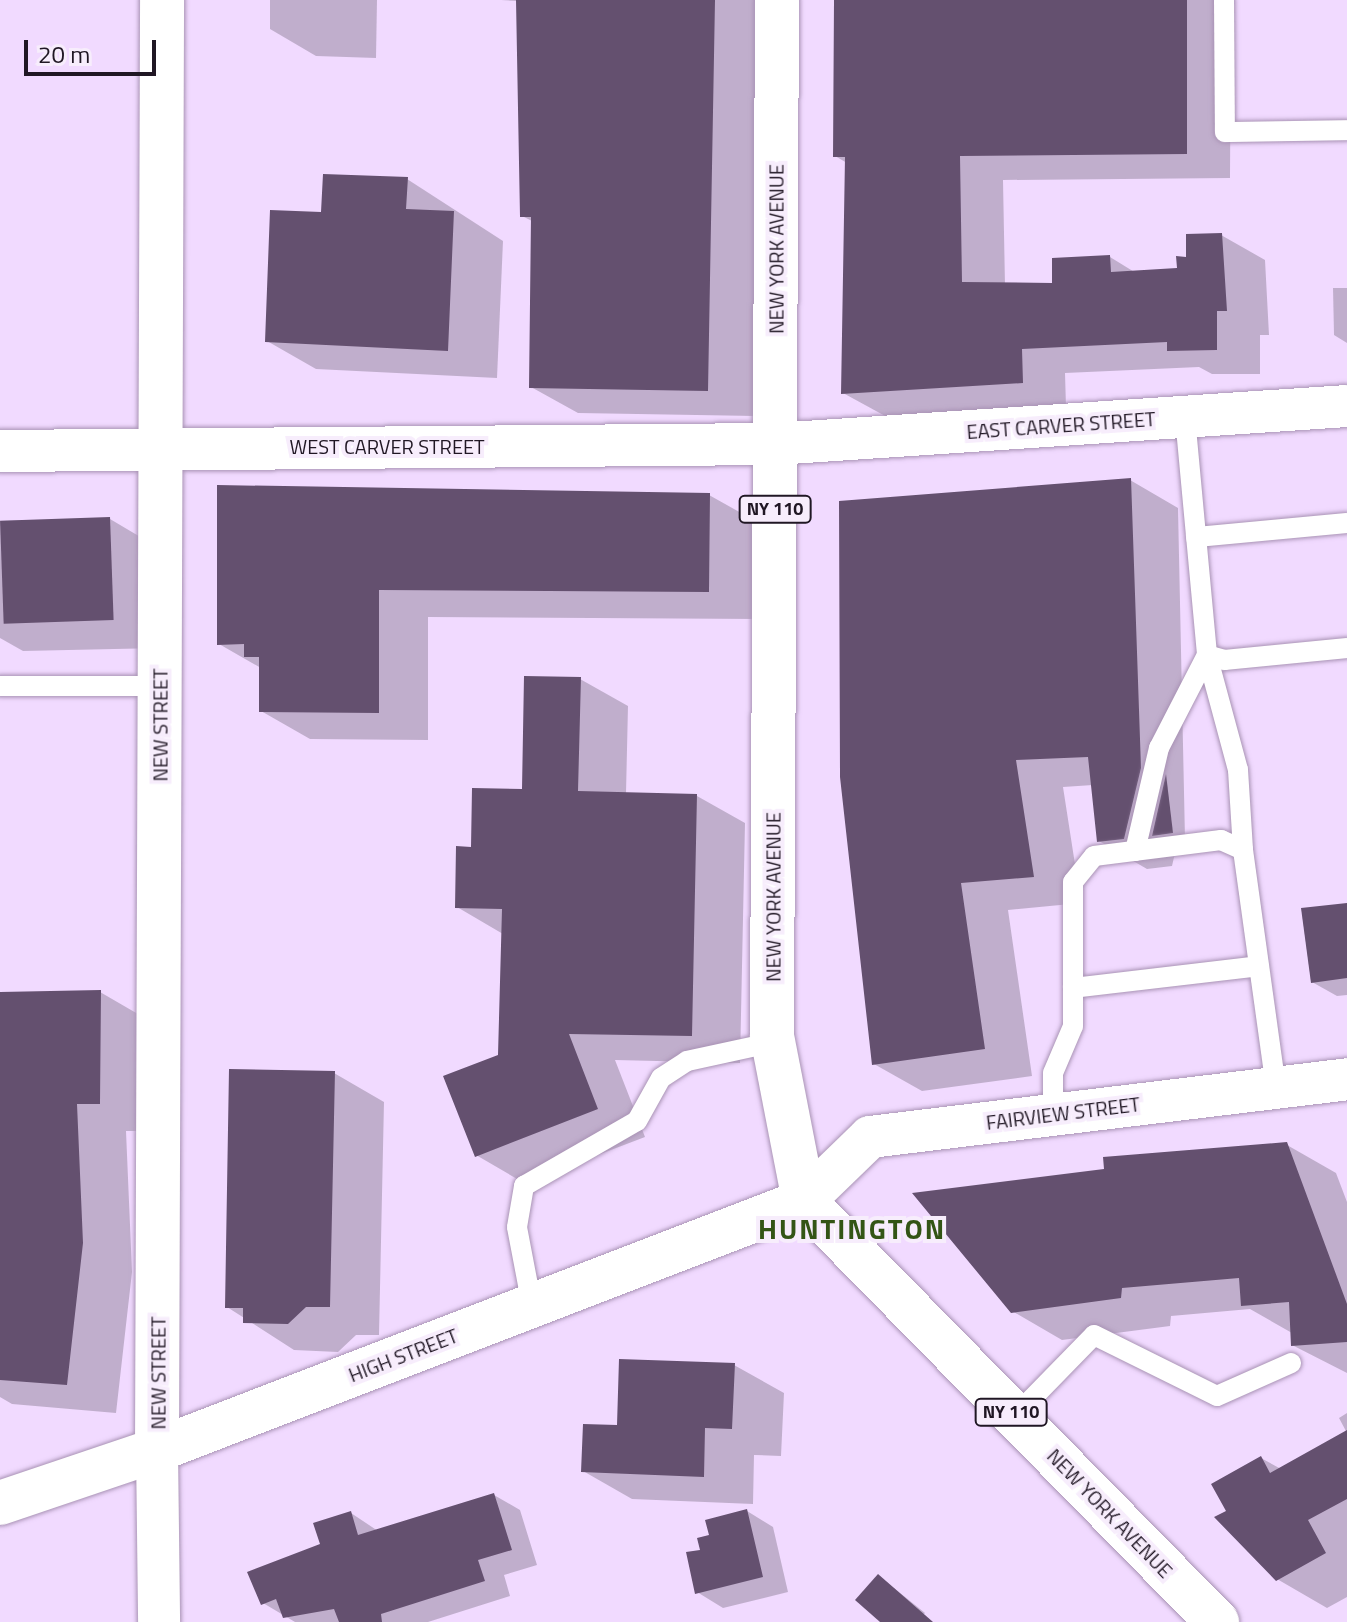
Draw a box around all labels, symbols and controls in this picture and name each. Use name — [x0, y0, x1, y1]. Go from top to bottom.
scale bar — [28, 24, 160, 74]
text: 20 m — [38, 36, 90, 72]
street label: NEW YORK AVENUE — [764, 164, 788, 334]
street label: EAST CARVER STREET — [966, 406, 1156, 444]
street label: WEST CARVER STREET — [289, 434, 485, 458]
road number: NY 110 — [737, 495, 813, 523]
street label: NEW STREET — [148, 668, 172, 782]
street label: NEW YORK AVENUE — [761, 812, 785, 982]
street label: FAIRVIEW STREET — [985, 1092, 1141, 1134]
district label: HUNTINGTON — [758, 1212, 946, 1246]
street label: NEW STREET — [146, 1316, 170, 1430]
street label: HIGH STREET — [345, 1323, 461, 1387]
road number: NY 110 — [973, 1398, 1049, 1426]
street label: NEW YORK AVENUE — [1042, 1444, 1178, 1582]

